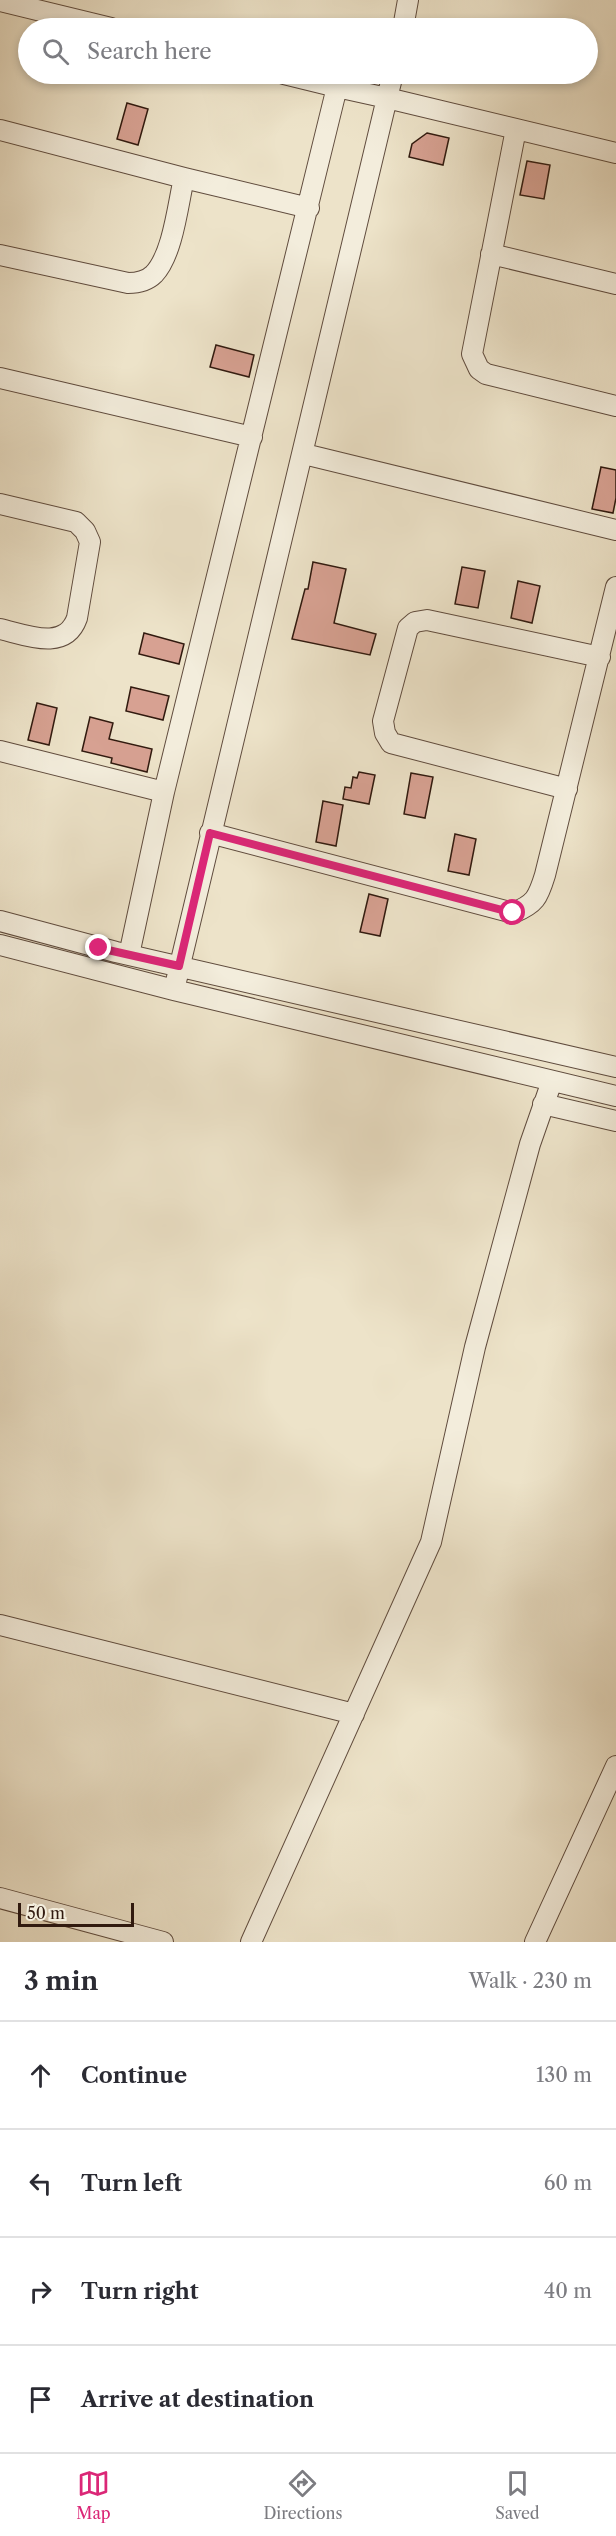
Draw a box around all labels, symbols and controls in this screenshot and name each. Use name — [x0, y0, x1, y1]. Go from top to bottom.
search box — [18, 18, 598, 84]
icon: search — [39, 35, 72, 68]
text: Search here — [87, 38, 212, 65]
route start — [499, 899, 525, 925]
route end — [85, 934, 111, 960]
scale bar — [18, 1900, 134, 1928]
text: 50 m — [27, 1903, 65, 1923]
text: 3 min — [24, 1965, 98, 1997]
text: Walk · 230 m — [469, 1969, 592, 1993]
icon: ahead — [24, 2059, 57, 2092]
text: Continue — [81, 2062, 187, 2089]
text: 130 m — [536, 2063, 592, 2087]
icon: left — [24, 2167, 57, 2200]
text: Turn left — [81, 2170, 182, 2197]
text: 60 m — [544, 2171, 592, 2195]
icon: right — [24, 2275, 57, 2308]
text: Turn right — [81, 2278, 199, 2305]
text: 40 m — [544, 2279, 592, 2303]
icon: arrive — [24, 2383, 57, 2416]
text: Arrive at destination — [81, 2386, 314, 2413]
tab: Map — [76, 2467, 111, 2523]
tab: Directions — [263, 2467, 342, 2523]
tab: Saved — [495, 2467, 540, 2523]

